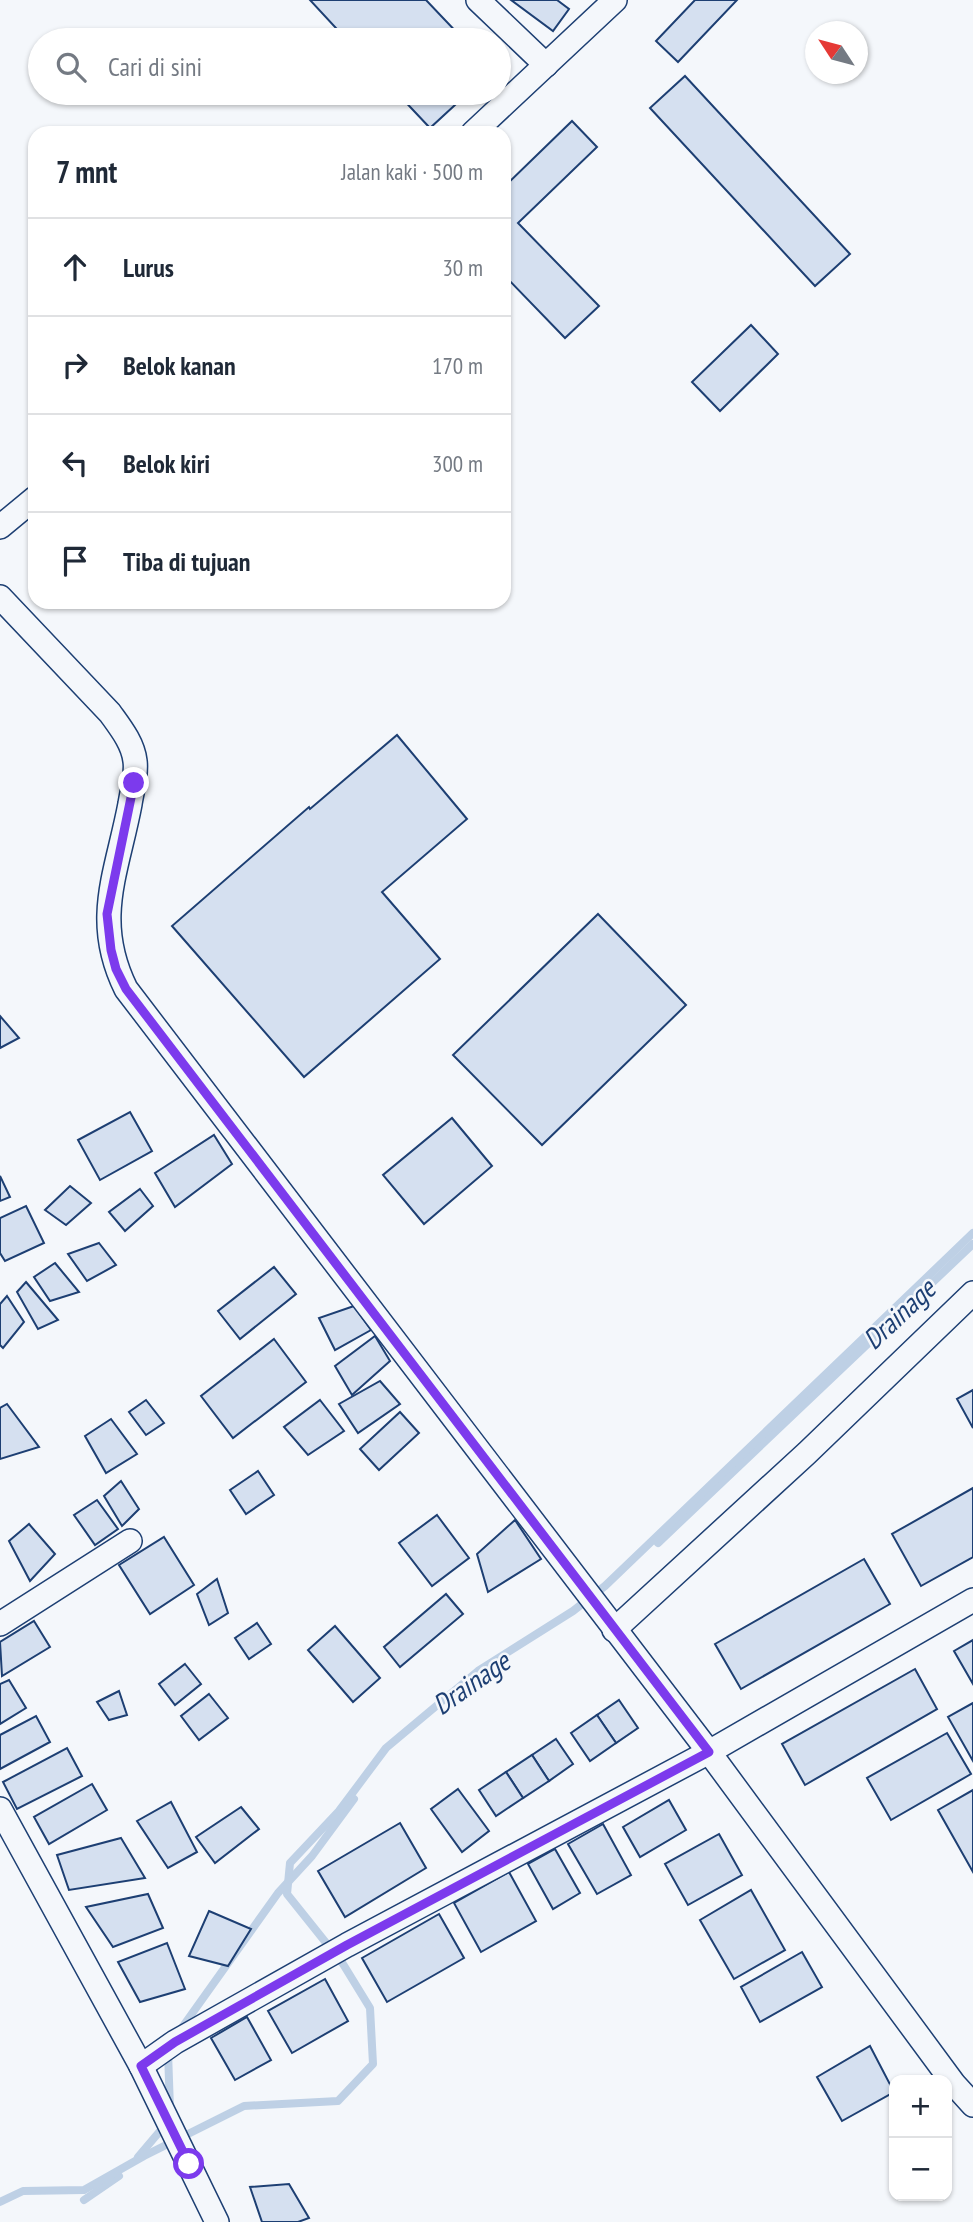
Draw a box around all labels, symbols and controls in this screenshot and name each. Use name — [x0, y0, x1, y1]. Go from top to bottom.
north arrow — [805, 21, 868, 84]
search box — [28, 28, 511, 105]
icon: search — [52, 48, 90, 86]
text: Cari di sini — [108, 50, 202, 83]
text: 7 mnt — [56, 152, 117, 191]
text: Jalan kaki · 500 m — [341, 157, 483, 186]
icon: ahead — [56, 248, 94, 286]
text: Lurus — [123, 251, 174, 284]
text: 30 m — [442, 253, 483, 282]
icon: right — [56, 346, 94, 384]
text: Belok kanan — [123, 349, 236, 382]
text: 170 m — [432, 351, 483, 380]
icon: left — [56, 444, 94, 482]
text: Belok kiri — [123, 447, 210, 480]
text: 300 m — [432, 449, 483, 478]
icon: arrive — [56, 542, 94, 580]
text: Tiba di tujuan — [123, 545, 251, 578]
route end — [118, 767, 149, 798]
water label: Drainage — [854, 1269, 945, 1357]
water label: Drainage — [425, 1641, 519, 1723]
map controls — [889, 2075, 952, 2201]
button: + — [889, 2075, 952, 2138]
button: − — [889, 2138, 952, 2201]
route start — [173, 2148, 204, 2179]

